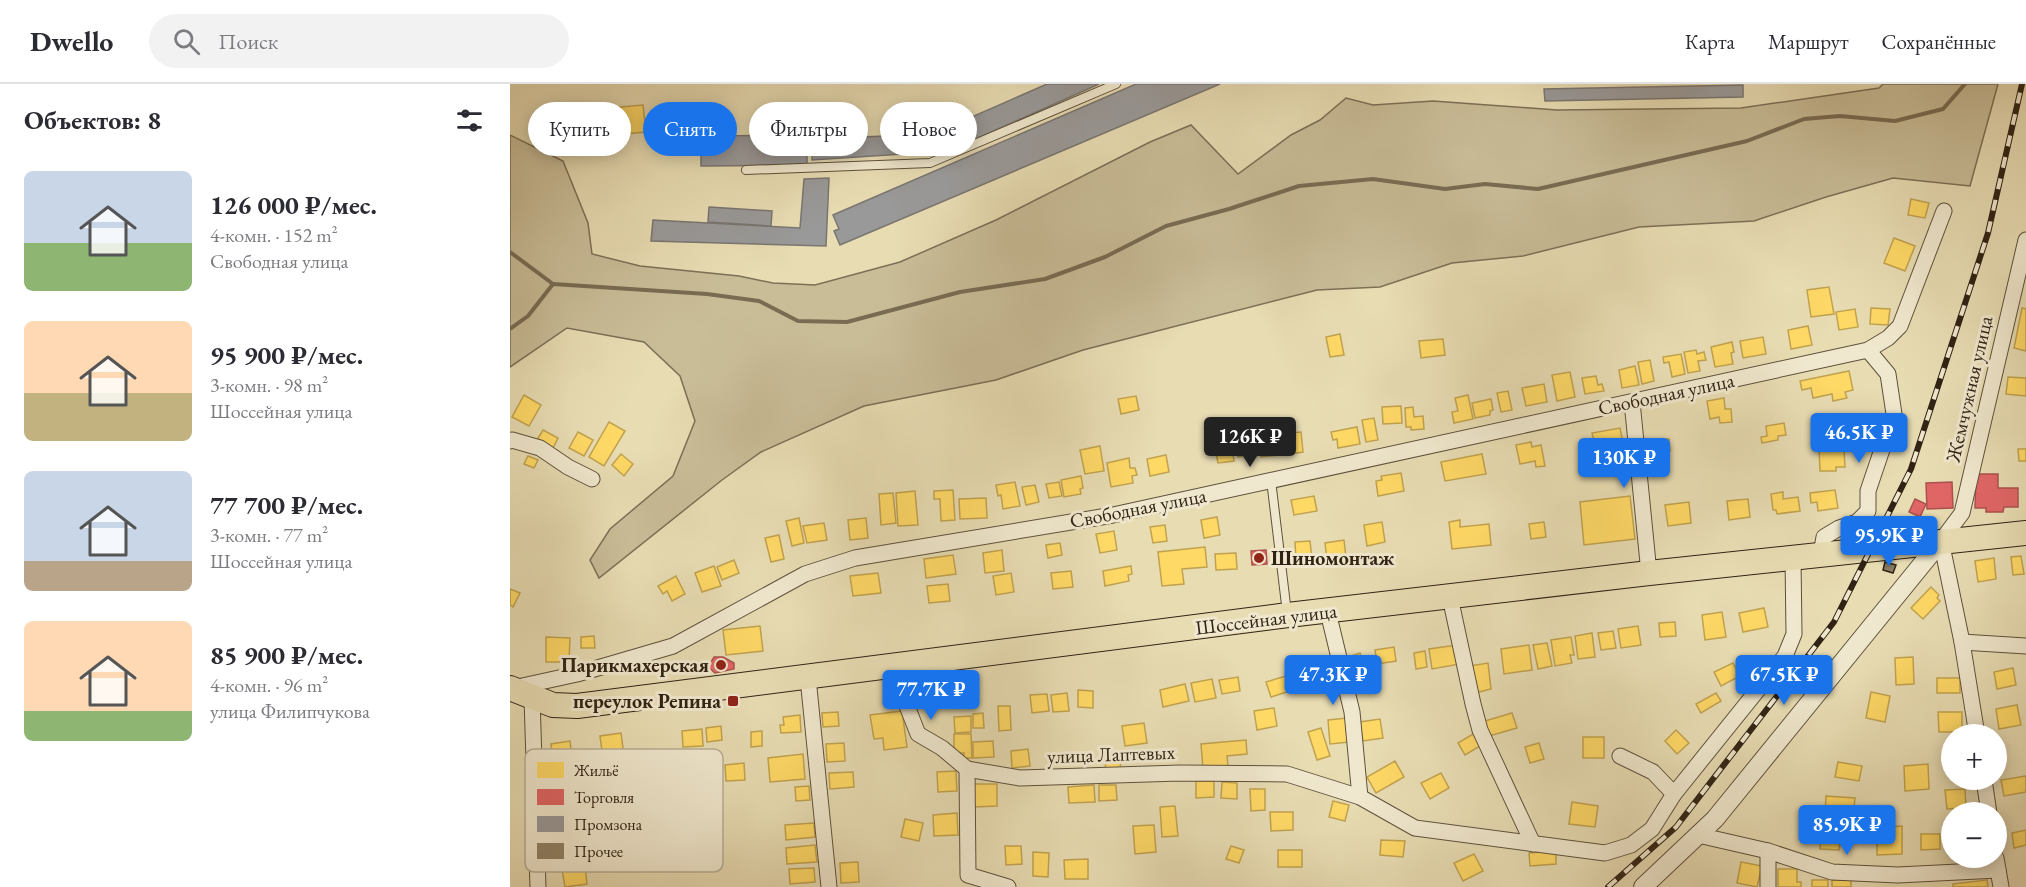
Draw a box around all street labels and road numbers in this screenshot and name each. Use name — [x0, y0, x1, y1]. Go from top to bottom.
street label: Жемчужная улица — [1939, 313, 1998, 466]
street label: Свободная улица — [1596, 367, 1736, 421]
street label: Свободная улица — [1067, 482, 1209, 534]
street label: Шоссейная улица — [1194, 597, 1338, 641]
street label: улица Лаптевых — [1046, 739, 1176, 769]

